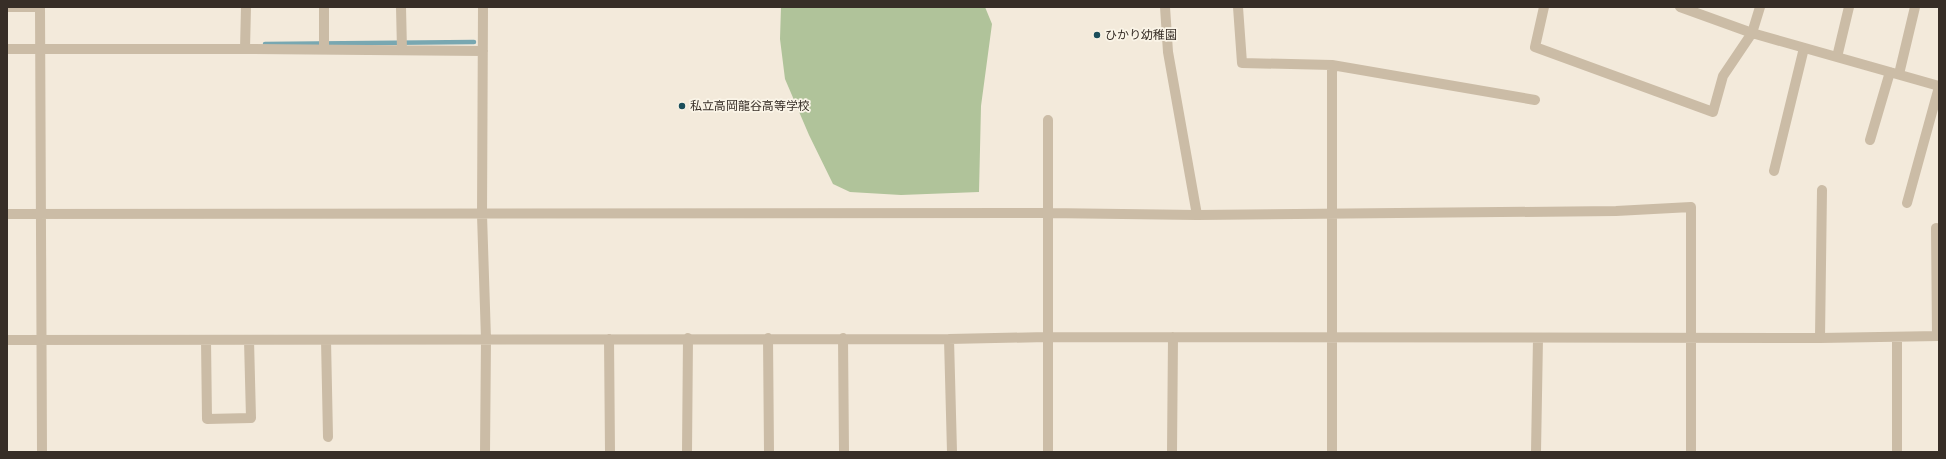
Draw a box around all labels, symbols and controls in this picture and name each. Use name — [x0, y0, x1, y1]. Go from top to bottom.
place label: ひかり幼稚園 — [1105, 27, 1177, 42]
marker: ひかり幼稚園 — [1092, 30, 1102, 40]
place label: 私立高岡龍谷高等学校 — [690, 98, 810, 113]
marker: 私立高岡龍谷高等学校 — [677, 101, 687, 111]

